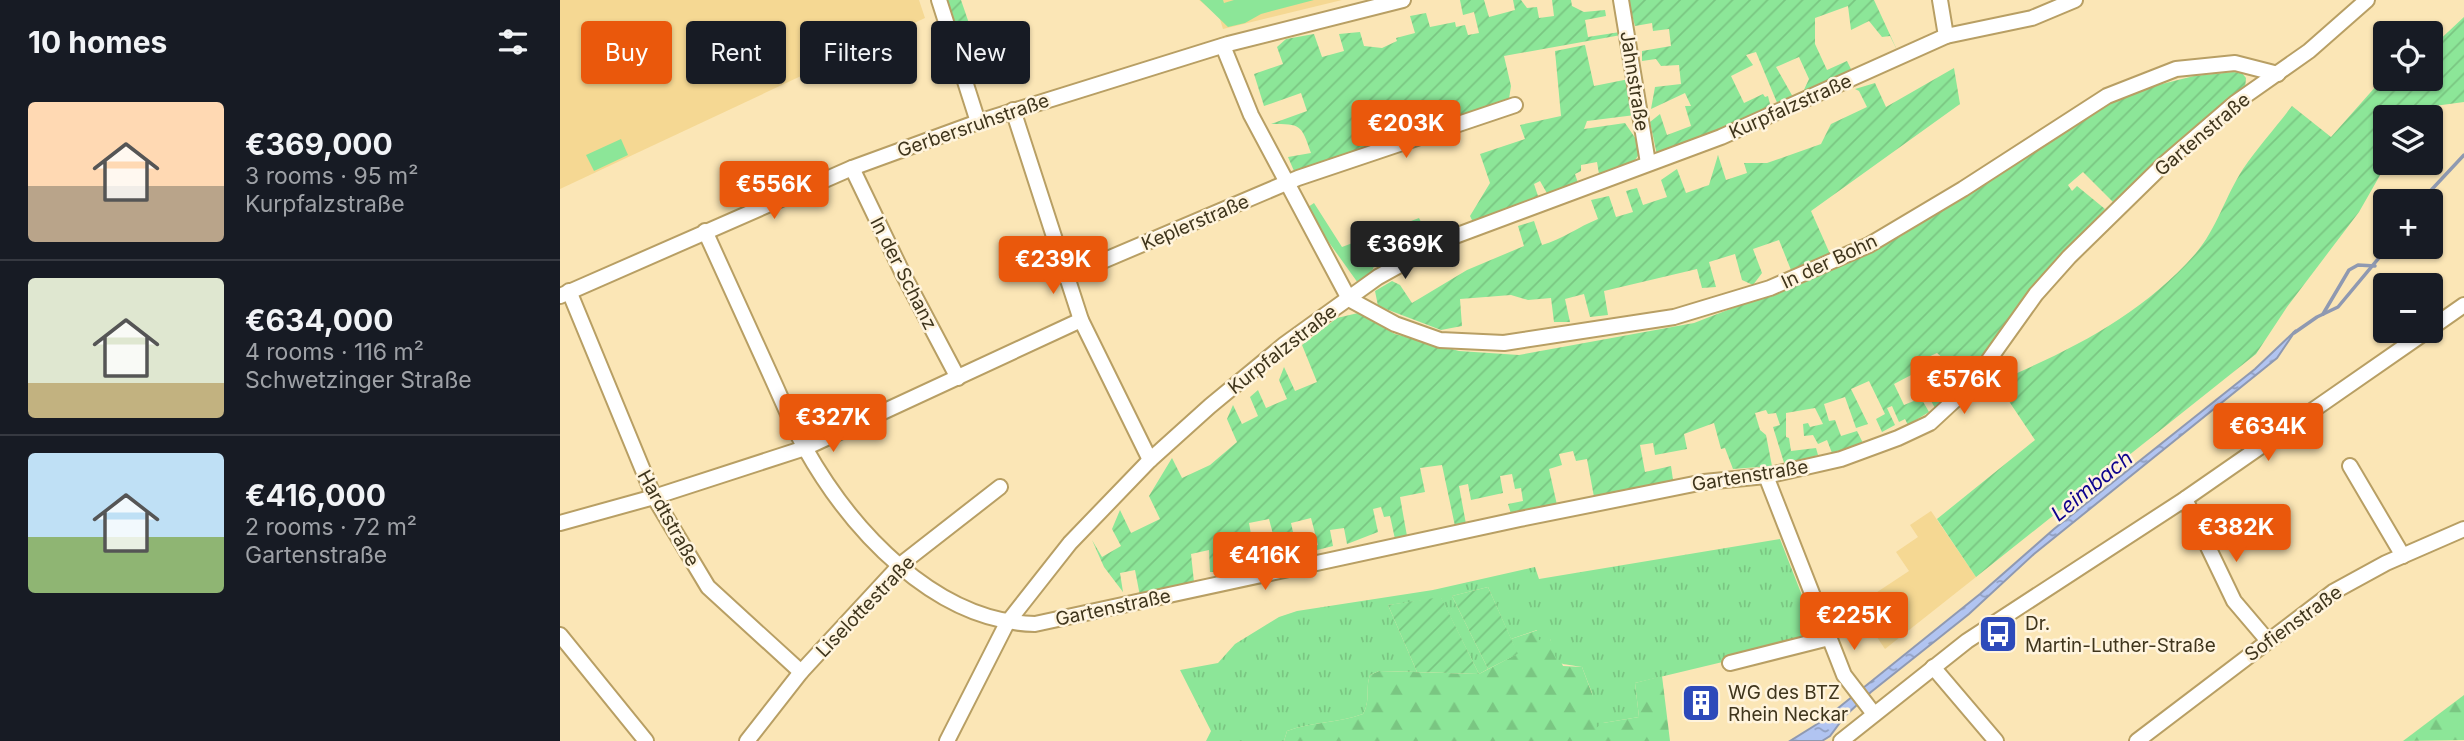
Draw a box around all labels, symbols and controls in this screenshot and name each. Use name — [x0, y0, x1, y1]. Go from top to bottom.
chip: Buy — [581, 21, 672, 84]
chip: Rent — [686, 21, 786, 84]
chip: Filters — [800, 21, 917, 84]
chip: New — [931, 21, 1030, 84]
map controls — [2373, 21, 2443, 343]
button: locate — [2373, 21, 2443, 91]
icon: filters — [494, 23, 532, 61]
text: 10 homes — [28, 24, 167, 60]
street label: Jahnstraße — [1615, 29, 1654, 133]
street label: Kurpfalzstraße — [1725, 69, 1855, 144]
street label: Gartenstraße — [2150, 88, 2255, 181]
street label: Gerbersruhstraße — [894, 89, 1052, 162]
pin: €203K — [1357, 100, 1455, 160]
button: layers — [2373, 105, 2443, 175]
text: €203K — [1367, 109, 1445, 137]
text: €369,000 — [245, 126, 393, 162]
icon: home — [84, 130, 168, 214]
text: 3 rooms · 95 m² — [245, 162, 418, 190]
pin: €556K — [725, 162, 823, 221]
text: €556K — [736, 170, 812, 198]
button: + — [2373, 189, 2443, 259]
text: Kurpfalzstraße — [245, 190, 405, 218]
street label: Keplerstraße — [1138, 190, 1252, 255]
street label: In der Schanz — [865, 213, 942, 333]
pin: €369K — [1356, 222, 1454, 281]
street label: In der Bohn — [1778, 229, 1881, 294]
text: €369K — [1366, 230, 1444, 258]
pin: €239K — [1004, 236, 1102, 296]
text: €239K — [1015, 245, 1091, 273]
button: − — [2373, 273, 2443, 343]
street label: Kurpfalzstraße — [1223, 300, 1341, 399]
text: €634,000 — [245, 302, 394, 338]
icon: home — [84, 306, 168, 390]
text: 4 rooms · 116 m² — [245, 338, 424, 366]
pin: €576K — [1915, 356, 2013, 416]
text: €576K — [1927, 365, 2001, 393]
text: Schwetzinger Straße — [245, 366, 472, 394]
pin: €327K — [784, 394, 882, 454]
text: €327K — [796, 403, 871, 431]
pin: €634K — [2219, 404, 2317, 463]
text: €634K — [2229, 412, 2307, 440]
water label: Leimbach — [2046, 445, 2137, 526]
street label: Gartenstraße — [1690, 455, 1810, 496]
street label: Hardtstraße — [633, 466, 704, 570]
text: €416,000 — [245, 477, 386, 513]
icon: home — [84, 481, 168, 565]
pin: €382K — [2187, 504, 2285, 564]
text: 2 rooms · 72 m² — [245, 513, 417, 541]
text: €382K — [2198, 513, 2274, 541]
pin: €416K — [1216, 532, 1314, 592]
text: Gartenstraße — [245, 541, 387, 569]
text: €416K — [1229, 541, 1301, 569]
street label: Liselottestraße — [811, 551, 920, 662]
street label: Sofienstraße — [2240, 580, 2346, 666]
street label: Gartenstraße — [1053, 584, 1173, 631]
pin: €225K — [1805, 592, 1903, 652]
text: €225K — [1816, 601, 1892, 629]
place label: Dr. Martin-Luther-Straße — [2025, 612, 2216, 657]
bus stop icon: Dr. Martin-Luther-Straße — [1977, 613, 2019, 655]
place label: WG des BTZ Rhein Neckar — [1728, 681, 1848, 726]
building icon: WG des BTZ Rhein Neckar — [1680, 682, 1722, 724]

